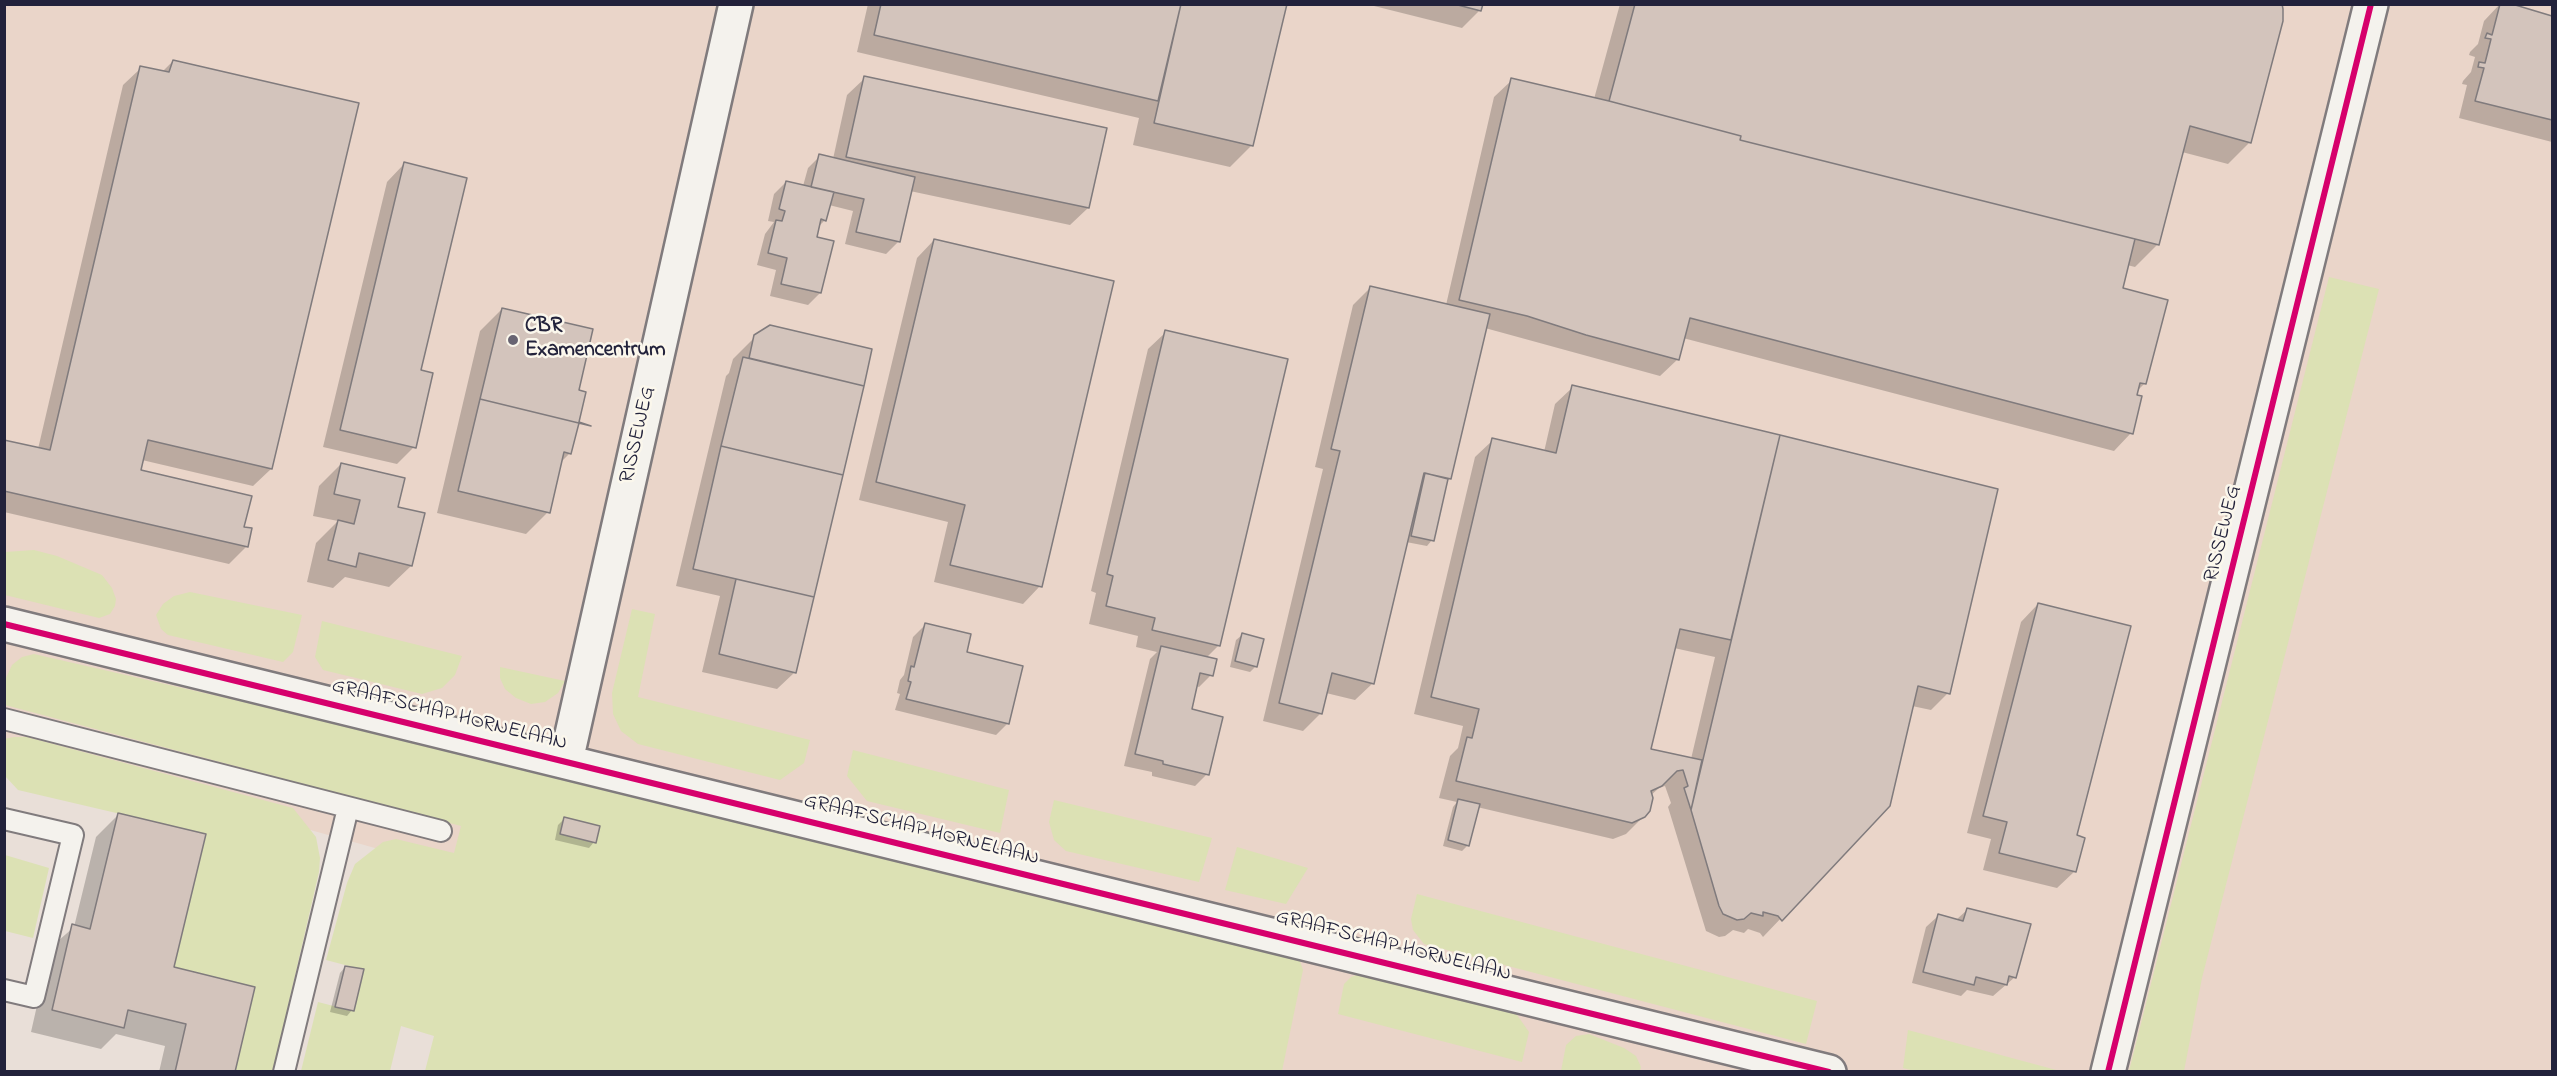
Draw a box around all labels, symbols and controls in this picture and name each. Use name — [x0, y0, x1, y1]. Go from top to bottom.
place label: CBR Examencentrum — [525, 315, 665, 365]
marker: CBR Examencentrum — [506, 333, 520, 347]
street label: RISSEWEG — [616, 384, 662, 486]
street label: RISSEWEG — [2200, 483, 2248, 585]
street label: GRAAFSCHAP HORNELAAN — [329, 675, 569, 757]
street label: GRAAFSCHAP HORNELAAN — [801, 790, 1041, 872]
street label: GRAAFSCHAP HORNELAAN — [1273, 906, 1513, 988]

